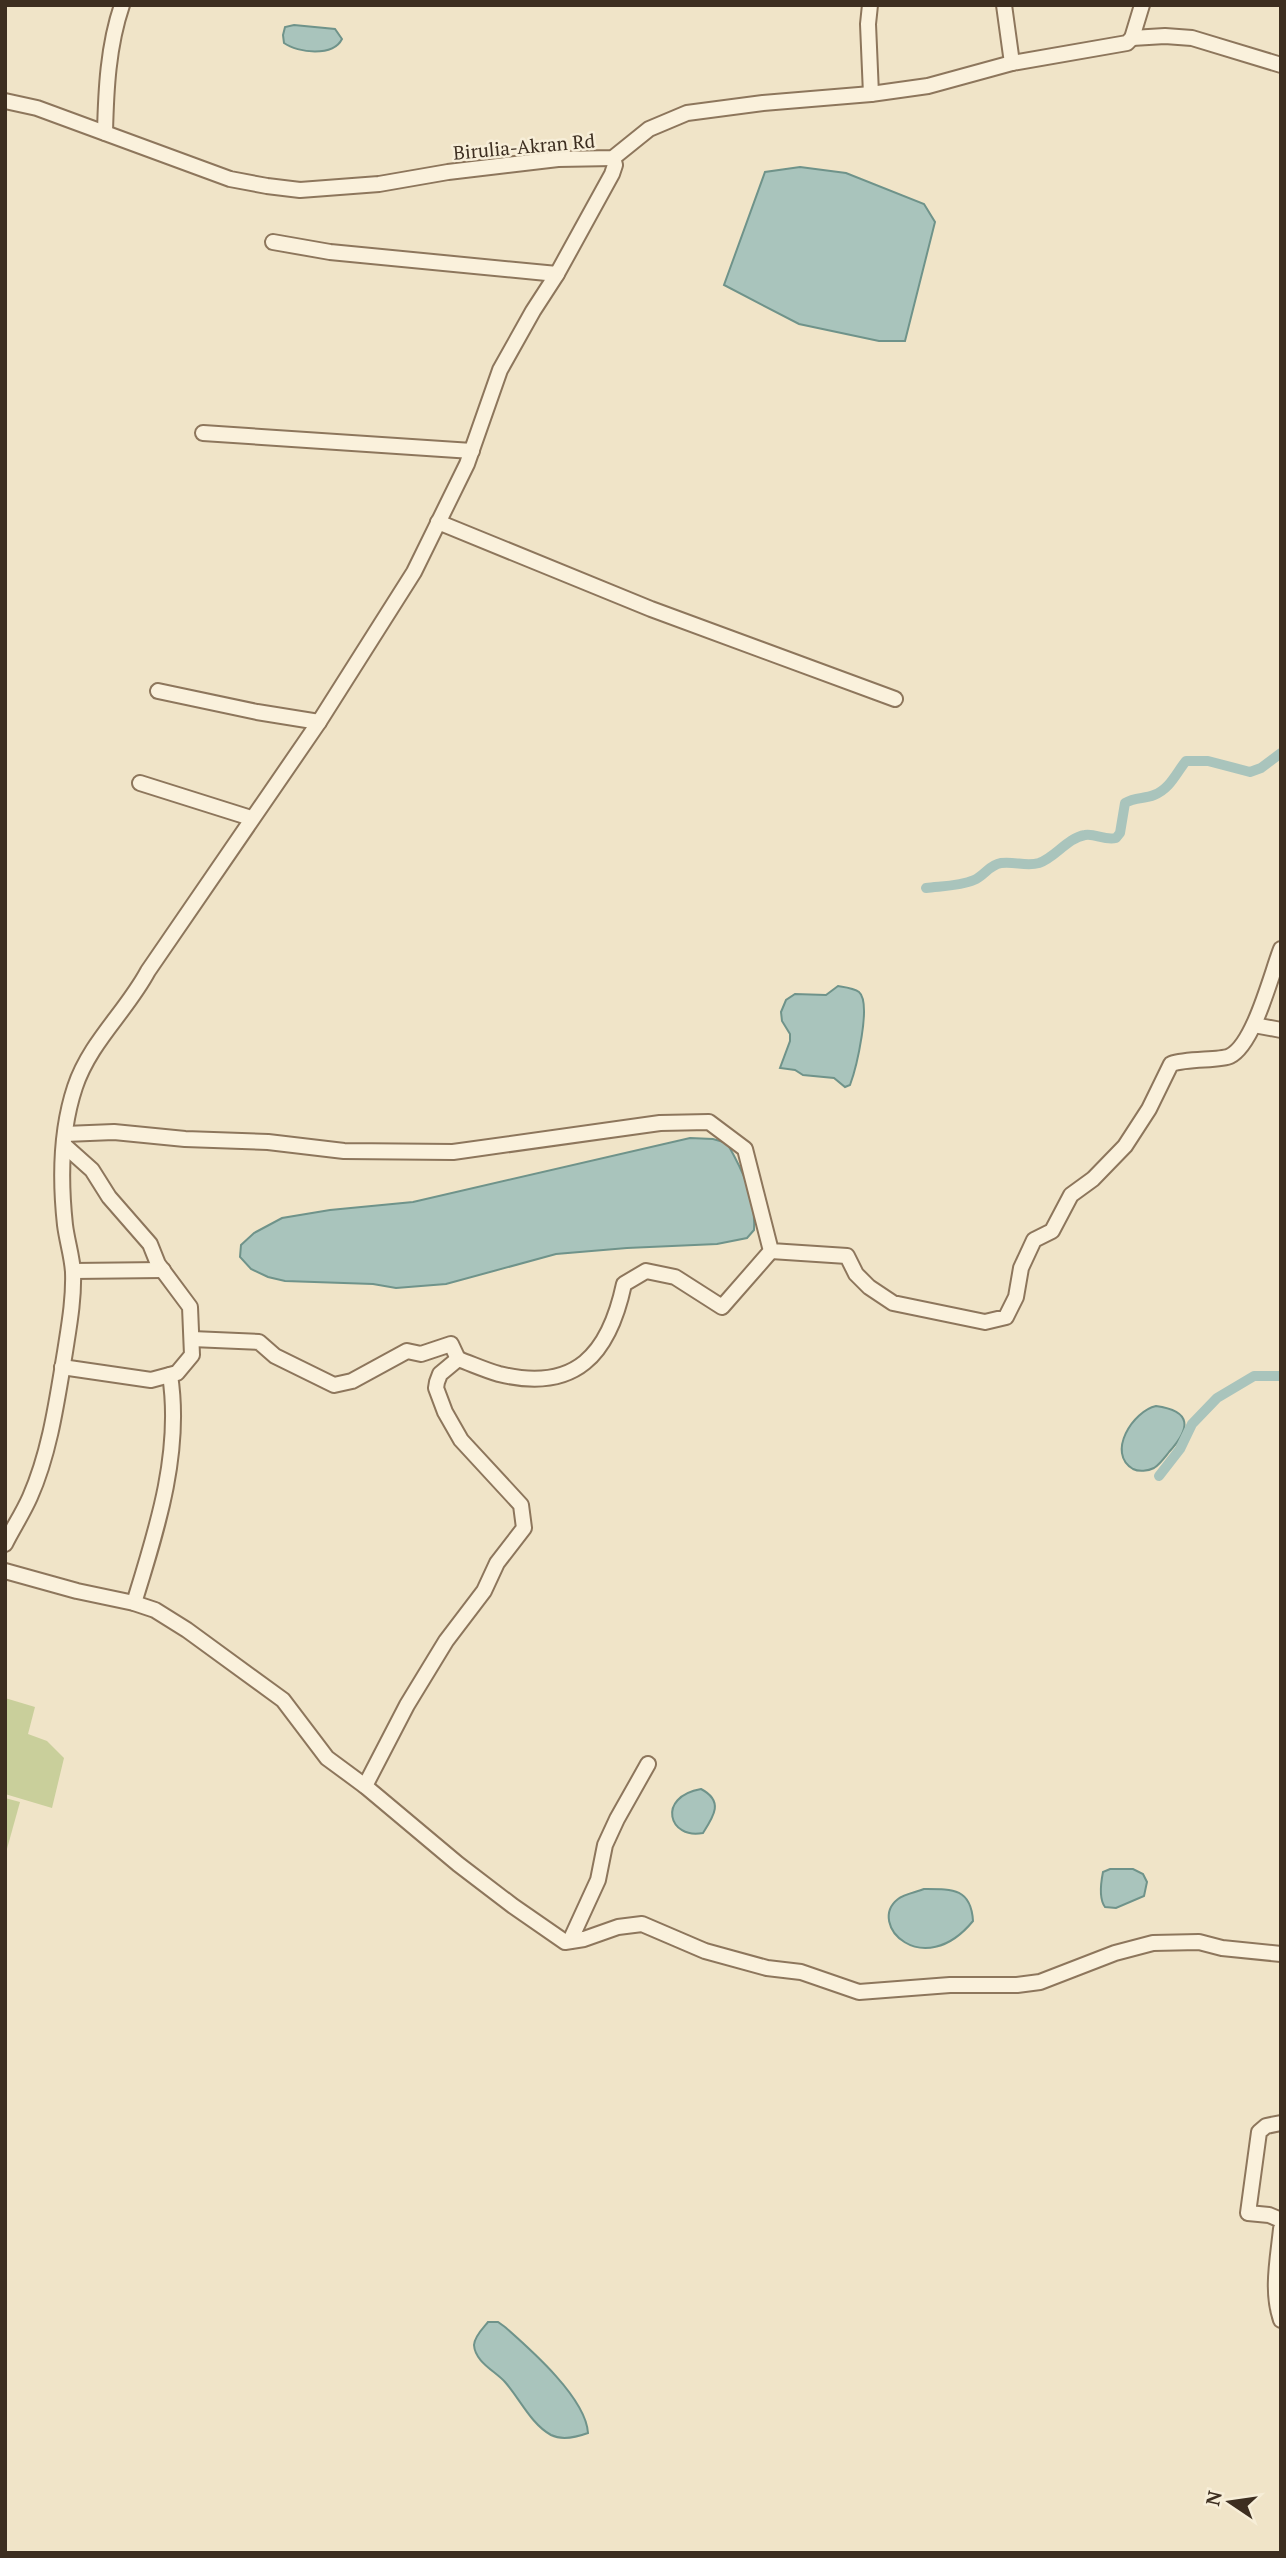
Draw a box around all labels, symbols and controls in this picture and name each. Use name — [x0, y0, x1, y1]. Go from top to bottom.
street label: Birulia-Akran Rd — [452, 127, 596, 165]
north arrow — [1195, 2467, 1265, 2537]
text: N — [1199, 2488, 1227, 2508]

